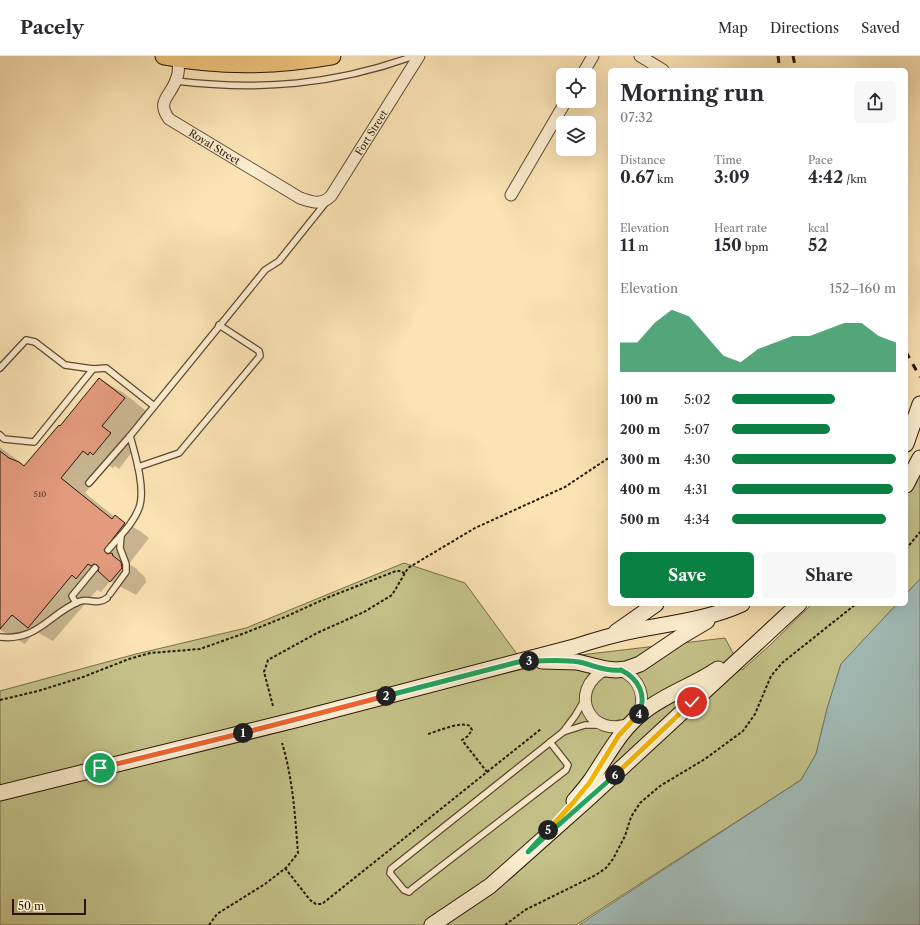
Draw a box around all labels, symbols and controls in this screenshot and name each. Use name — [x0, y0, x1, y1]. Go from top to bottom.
text: Pacely — [20, 16, 84, 39]
text: Map — [718, 19, 748, 37]
text: Directions — [770, 19, 839, 37]
text: Saved — [861, 19, 900, 37]
map controls — [556, 68, 596, 156]
button: locate — [556, 68, 596, 108]
text: Morning run — [620, 80, 764, 107]
button: share — [854, 81, 896, 123]
street label: Fort Street — [352, 107, 390, 158]
text: 07:32 — [620, 109, 653, 125]
button: layers — [556, 116, 596, 156]
street label: Royal Street — [187, 126, 243, 167]
text: Distance — [620, 153, 666, 167]
text: Time — [714, 153, 742, 167]
text: Pace — [808, 153, 833, 167]
text: 0.67 — [620, 167, 654, 187]
text: 3:09 — [714, 167, 750, 187]
text: 4:42 — [808, 167, 843, 187]
text: km — [654, 172, 674, 186]
text: /km — [843, 172, 867, 186]
text: Elevation — [620, 221, 669, 235]
text: Heart rate — [714, 221, 767, 235]
text: kcal — [808, 221, 829, 235]
text: 11 — [620, 235, 635, 255]
text: 150 — [714, 235, 742, 255]
text: 52 — [808, 235, 827, 255]
text: m — [635, 240, 649, 254]
text: bpm — [742, 240, 768, 254]
text: Elevation — [620, 280, 678, 296]
text: 152–160 m — [830, 280, 896, 296]
text: 100 m — [620, 391, 659, 407]
text: 5:02 — [684, 391, 710, 407]
text: 200 m — [620, 421, 660, 437]
text: 5:07 — [684, 421, 709, 437]
text: 300 m — [620, 451, 660, 467]
text: 4:30 — [684, 451, 711, 467]
text: 400 m — [620, 481, 660, 497]
text: 4:31 — [684, 481, 708, 497]
house number: 510 — [34, 489, 46, 499]
text: 500 m — [620, 511, 660, 527]
text: 4:34 — [684, 511, 710, 527]
button: Save — [620, 552, 754, 598]
button: Share — [762, 552, 896, 598]
pin: 3 — [519, 651, 539, 671]
text: 3 — [526, 654, 532, 668]
pin — [675, 685, 709, 719]
pin: 2 — [376, 686, 396, 706]
text: 2 — [383, 689, 389, 703]
icon: check — [681, 691, 703, 713]
pin: 4 — [629, 704, 649, 724]
text: 4 — [636, 707, 642, 721]
pin: 1 — [233, 723, 253, 743]
text: 1 — [241, 726, 245, 740]
pin — [83, 751, 117, 785]
icon: arrive — [89, 757, 111, 779]
pin: 6 — [605, 765, 625, 785]
text: 6 — [612, 768, 618, 782]
pin: 5 — [538, 820, 558, 840]
text: 5 — [545, 823, 551, 837]
scale bar — [12, 897, 86, 916]
text: 50 m — [18, 899, 44, 913]

